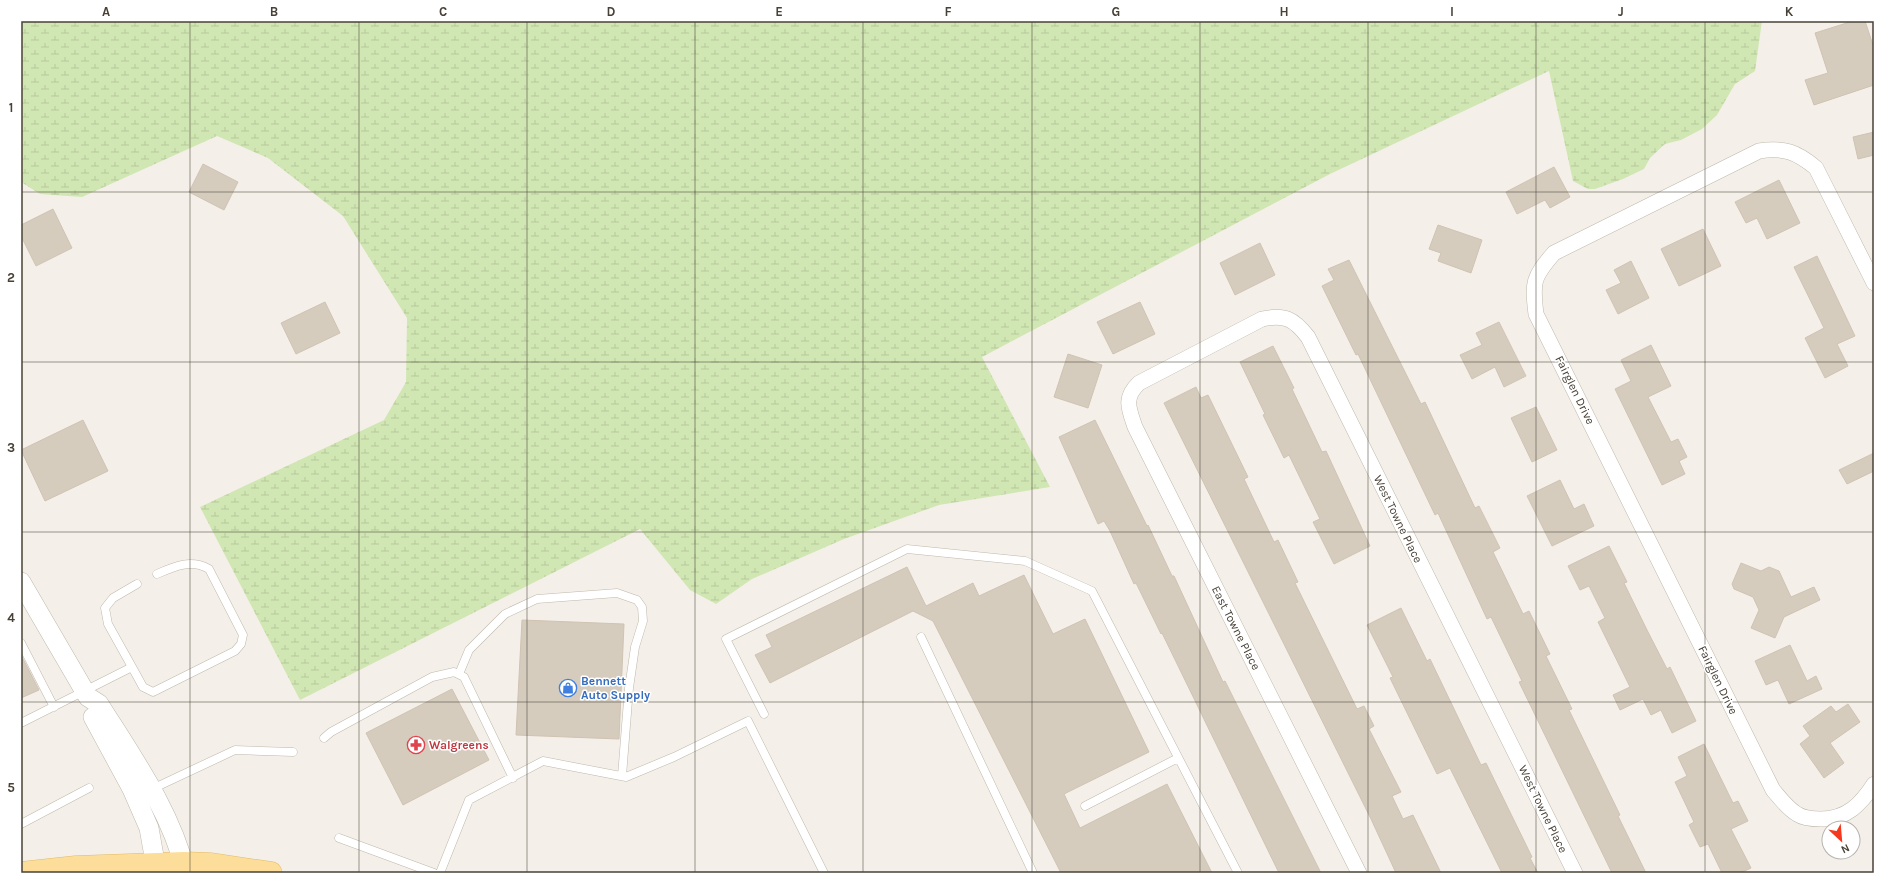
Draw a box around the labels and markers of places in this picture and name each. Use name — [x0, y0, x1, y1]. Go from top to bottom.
place label: Bennett Auto Supply — [581, 674, 650, 702]
shop icon: Bennett Auto Supply — [558, 678, 578, 698]
pharmacy icon: Walgreens — [406, 735, 426, 755]
place label: Walgreens — [429, 738, 489, 752]

